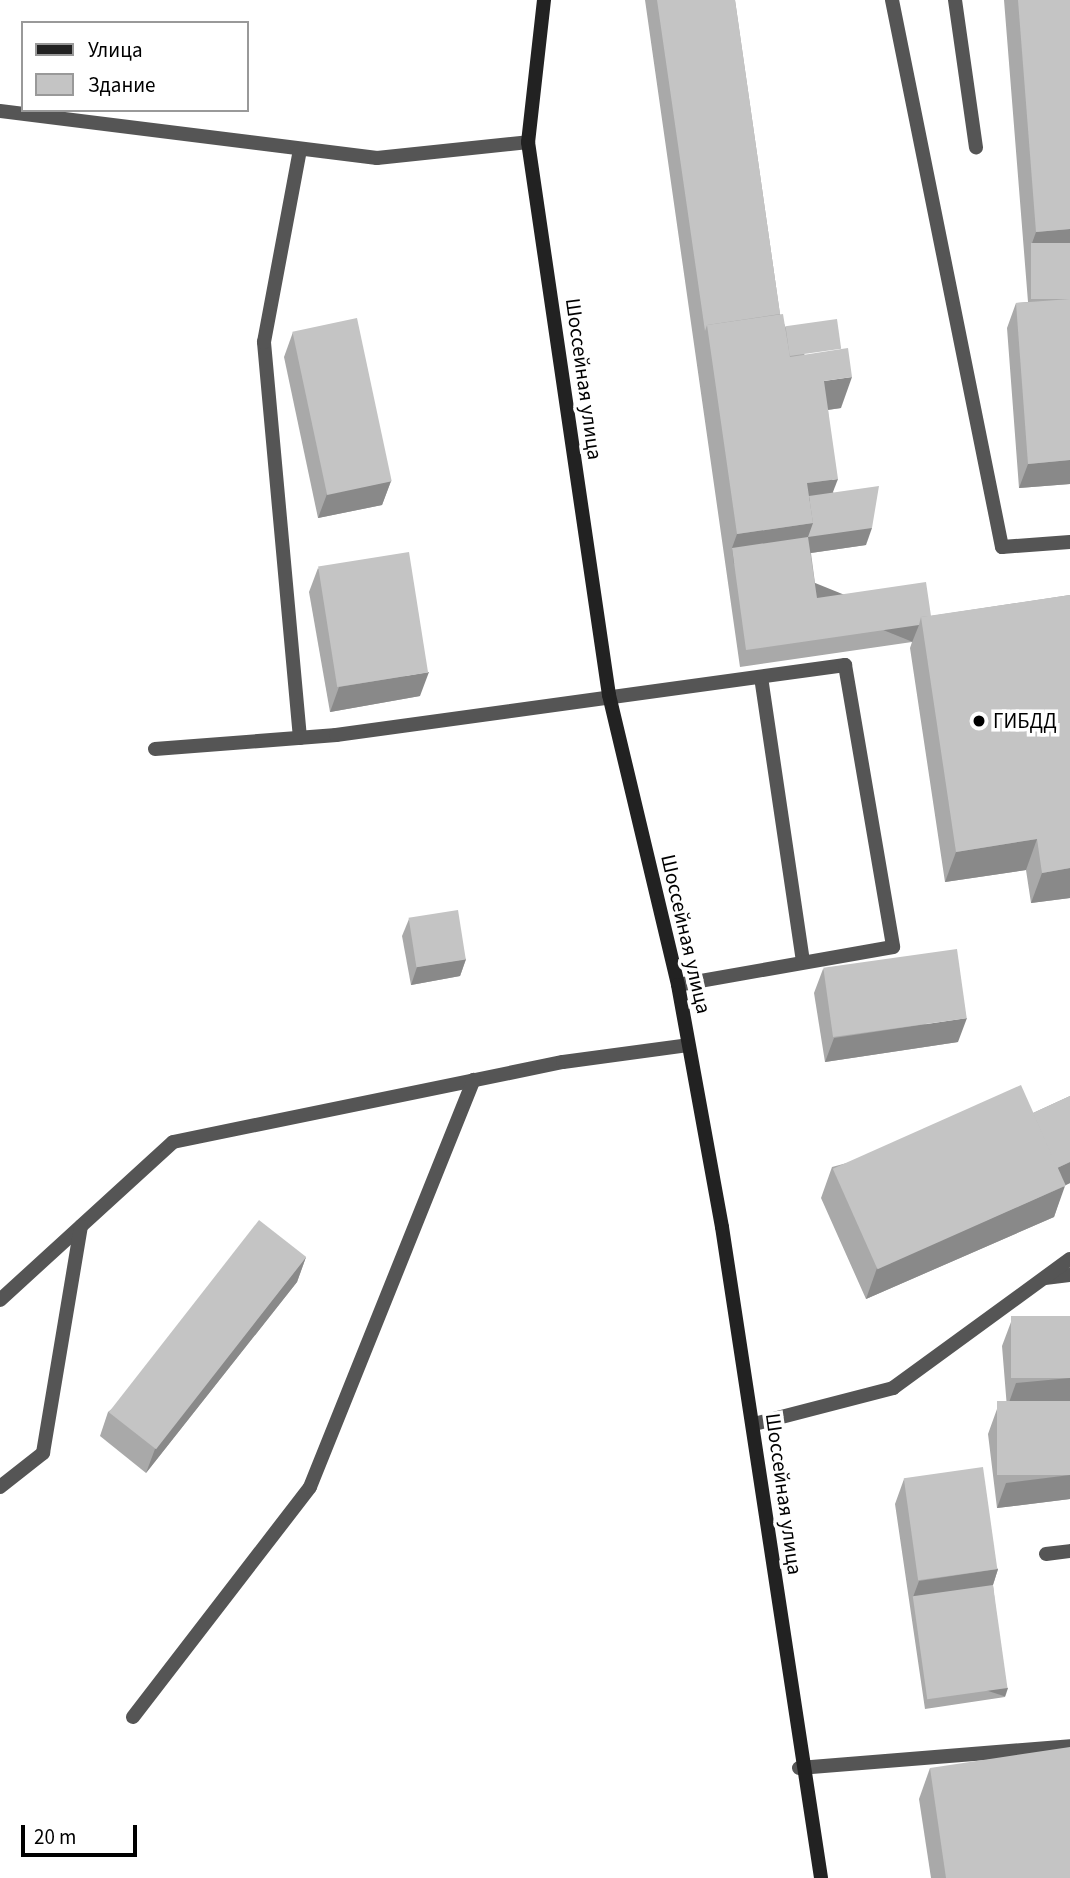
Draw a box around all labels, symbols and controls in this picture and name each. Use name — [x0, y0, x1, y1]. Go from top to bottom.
legend — [21, 21, 248, 112]
text: Улица — [88, 35, 143, 65]
text: Здание — [88, 70, 156, 100]
street label: Шоссейная улица — [560, 297, 608, 461]
place label: ГИБДД — [993, 708, 1057, 734]
marker: ГИБДД — [971, 713, 987, 729]
street label: Шоссейная улица — [655, 852, 717, 1016]
street label: Шоссейная улица — [760, 1412, 808, 1576]
scale bar — [24, 1812, 140, 1856]
text: 20 m — [34, 1822, 76, 1852]

